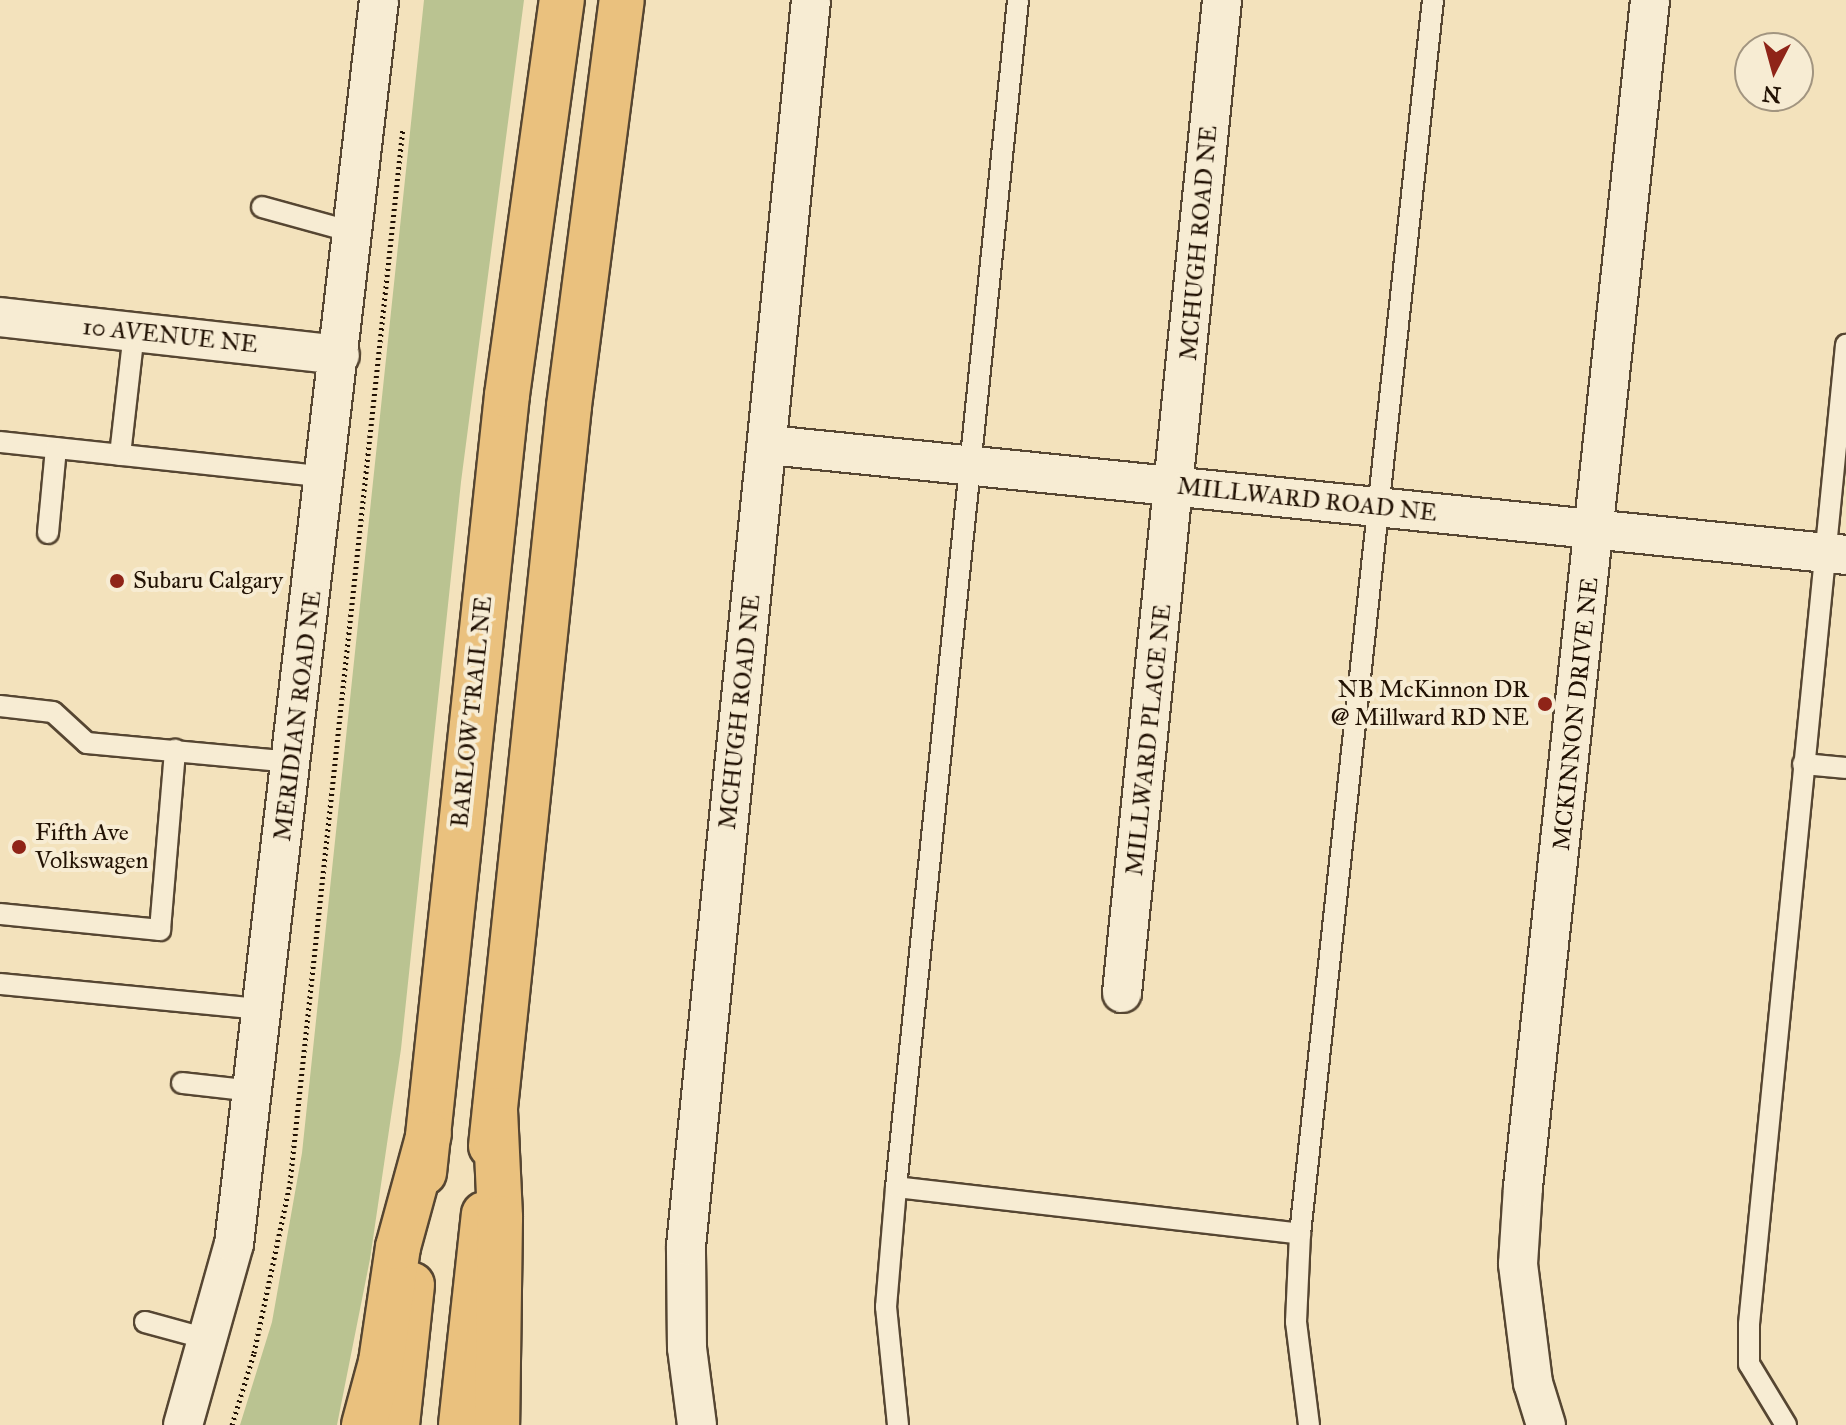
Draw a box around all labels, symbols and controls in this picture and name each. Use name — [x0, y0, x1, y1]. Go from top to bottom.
north arrow — [1734, 32, 1814, 112]
text: N — [1761, 80, 1782, 109]
street label: MCHUGH ROAD NE — [1174, 124, 1224, 362]
street label: 10 AVENUE NE — [81, 312, 259, 360]
street label: MILLWARD ROAD NE — [1176, 472, 1438, 528]
place label: Subaru Calgary — [133, 567, 283, 595]
marker: Subaru Calgary — [108, 572, 126, 590]
street label: MCKINNON DRIVE NE — [1547, 576, 1605, 852]
street label: MERIDIAN ROAD NE — [268, 589, 328, 843]
street label: MCHUGH ROAD NE — [713, 593, 767, 831]
street label: BARLOW TRAIL NE — [446, 595, 498, 829]
street label: MILLWARD PLACE NE — [1120, 603, 1178, 877]
place label: NB McKinnon DR @ Millward RD NE — [1331, 676, 1529, 732]
marker: NB McKinnon DR @ Millward RD NE — [1536, 695, 1554, 713]
place label: Fifth Ave Volkswagen — [35, 819, 149, 875]
marker: Fifth Ave Volkswagen — [10, 838, 28, 856]

